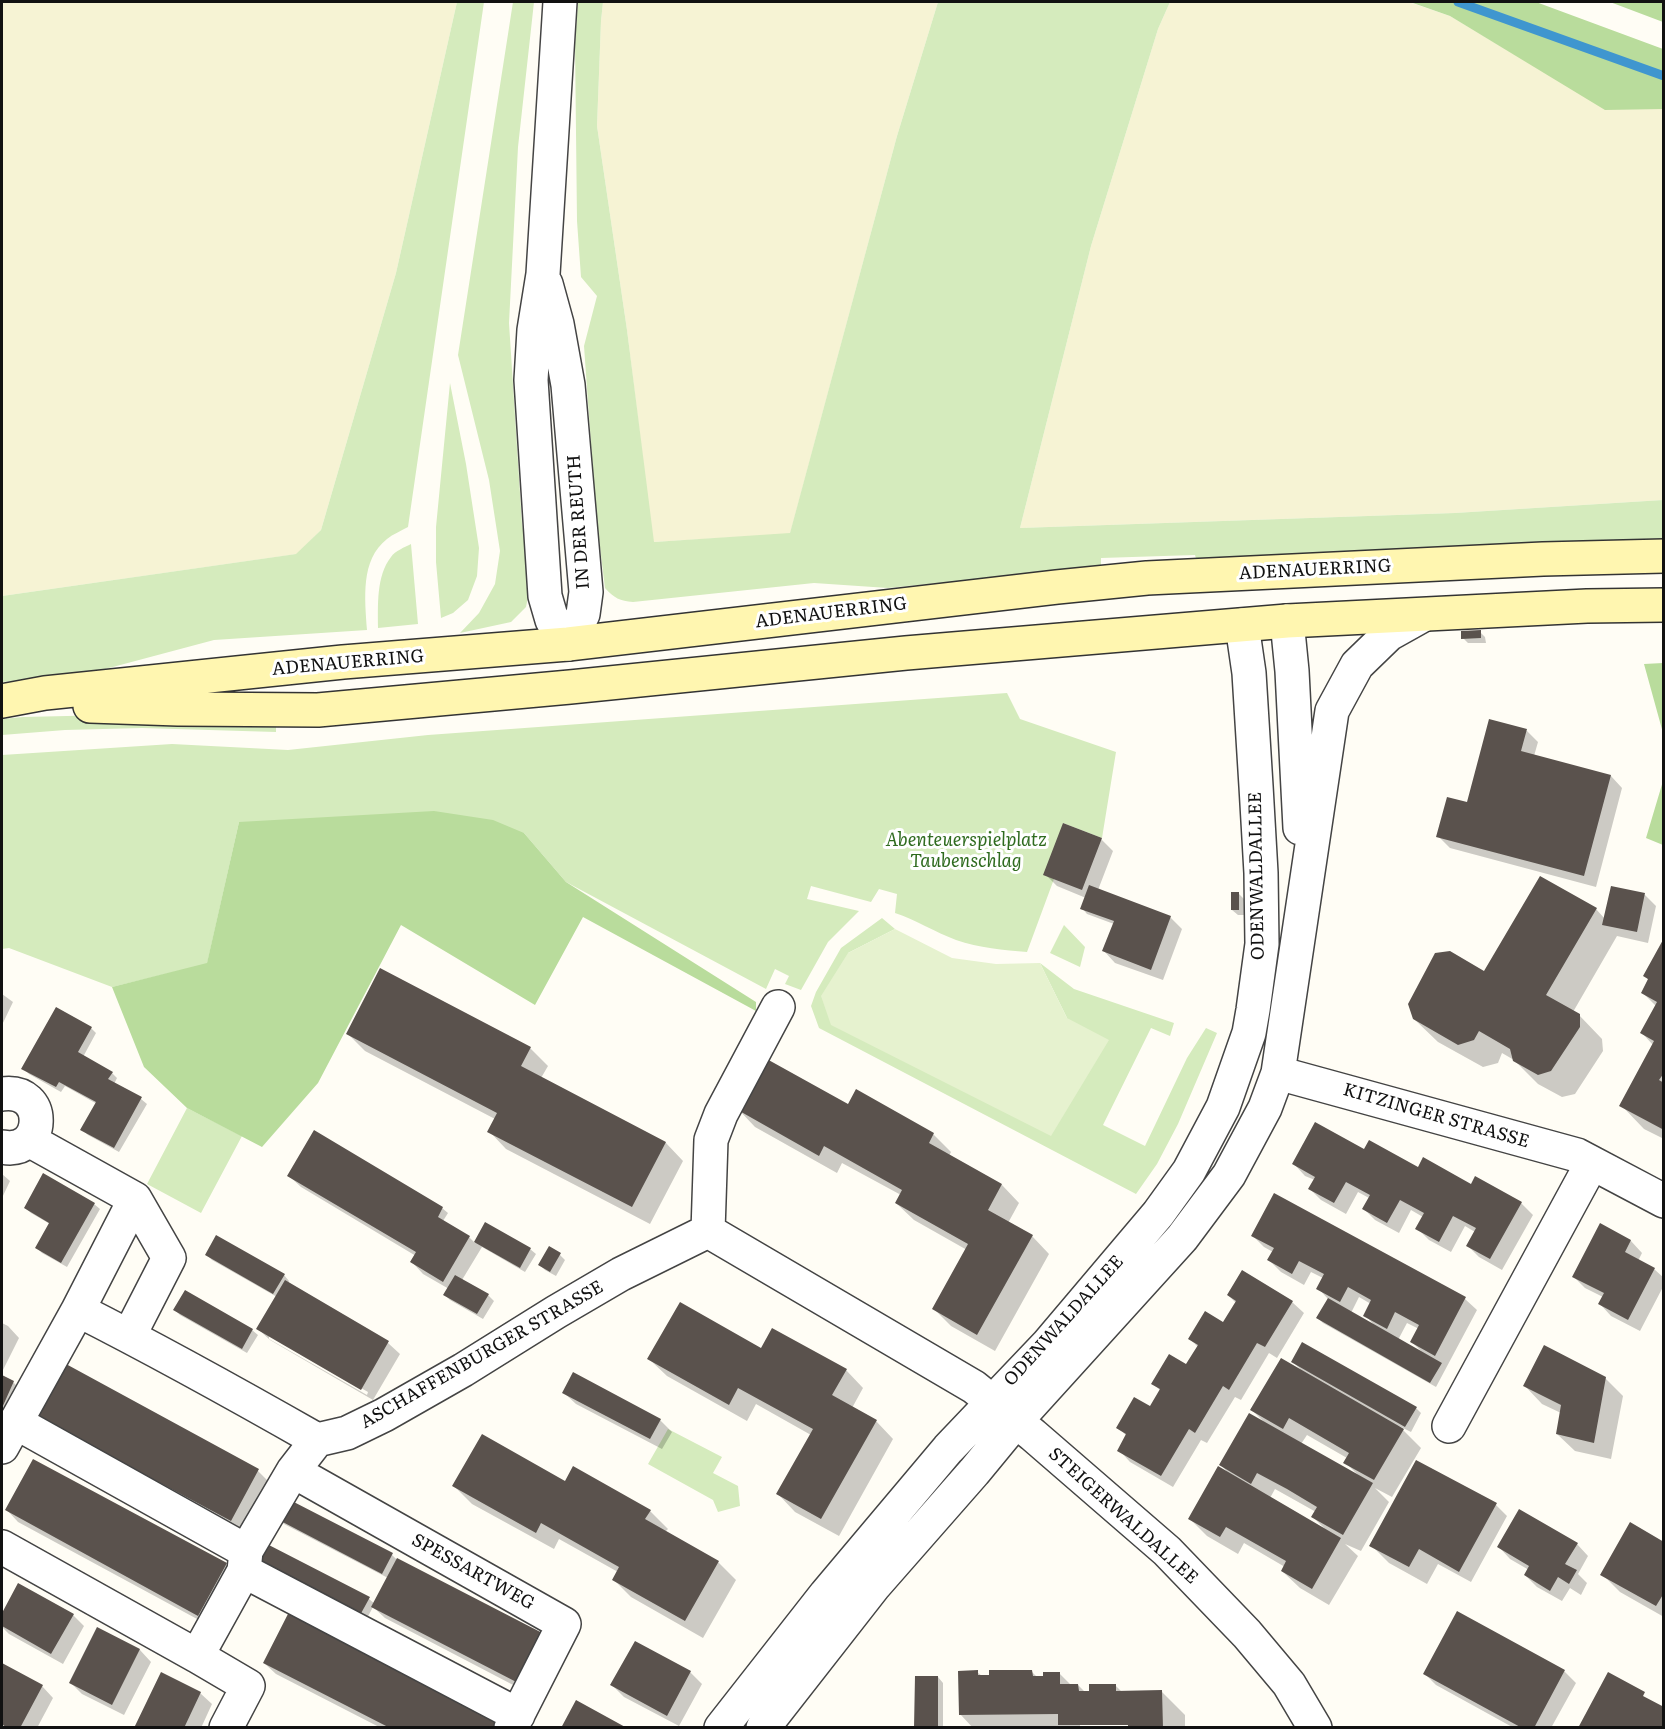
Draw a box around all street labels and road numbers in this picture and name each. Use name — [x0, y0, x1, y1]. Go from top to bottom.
street label: IN DER REUTH — [564, 454, 594, 590]
street label: ADENAUERRING — [1238, 555, 1392, 585]
street label: ADENAUERRING — [754, 593, 908, 633]
street label: ADENAUERRING — [271, 646, 425, 680]
street label: ODENWALDALLEE — [1245, 792, 1269, 960]
street label: KITZINGER STRASSE — [1340, 1079, 1532, 1153]
street label: ODENWALDALLEE — [1000, 1251, 1128, 1391]
street label: ASCHAFFENBURGER STRASSE — [357, 1276, 607, 1434]
street label: STEIGERWALDALLEE — [1044, 1443, 1202, 1589]
street label: SPESSARTWEG — [408, 1529, 538, 1615]

